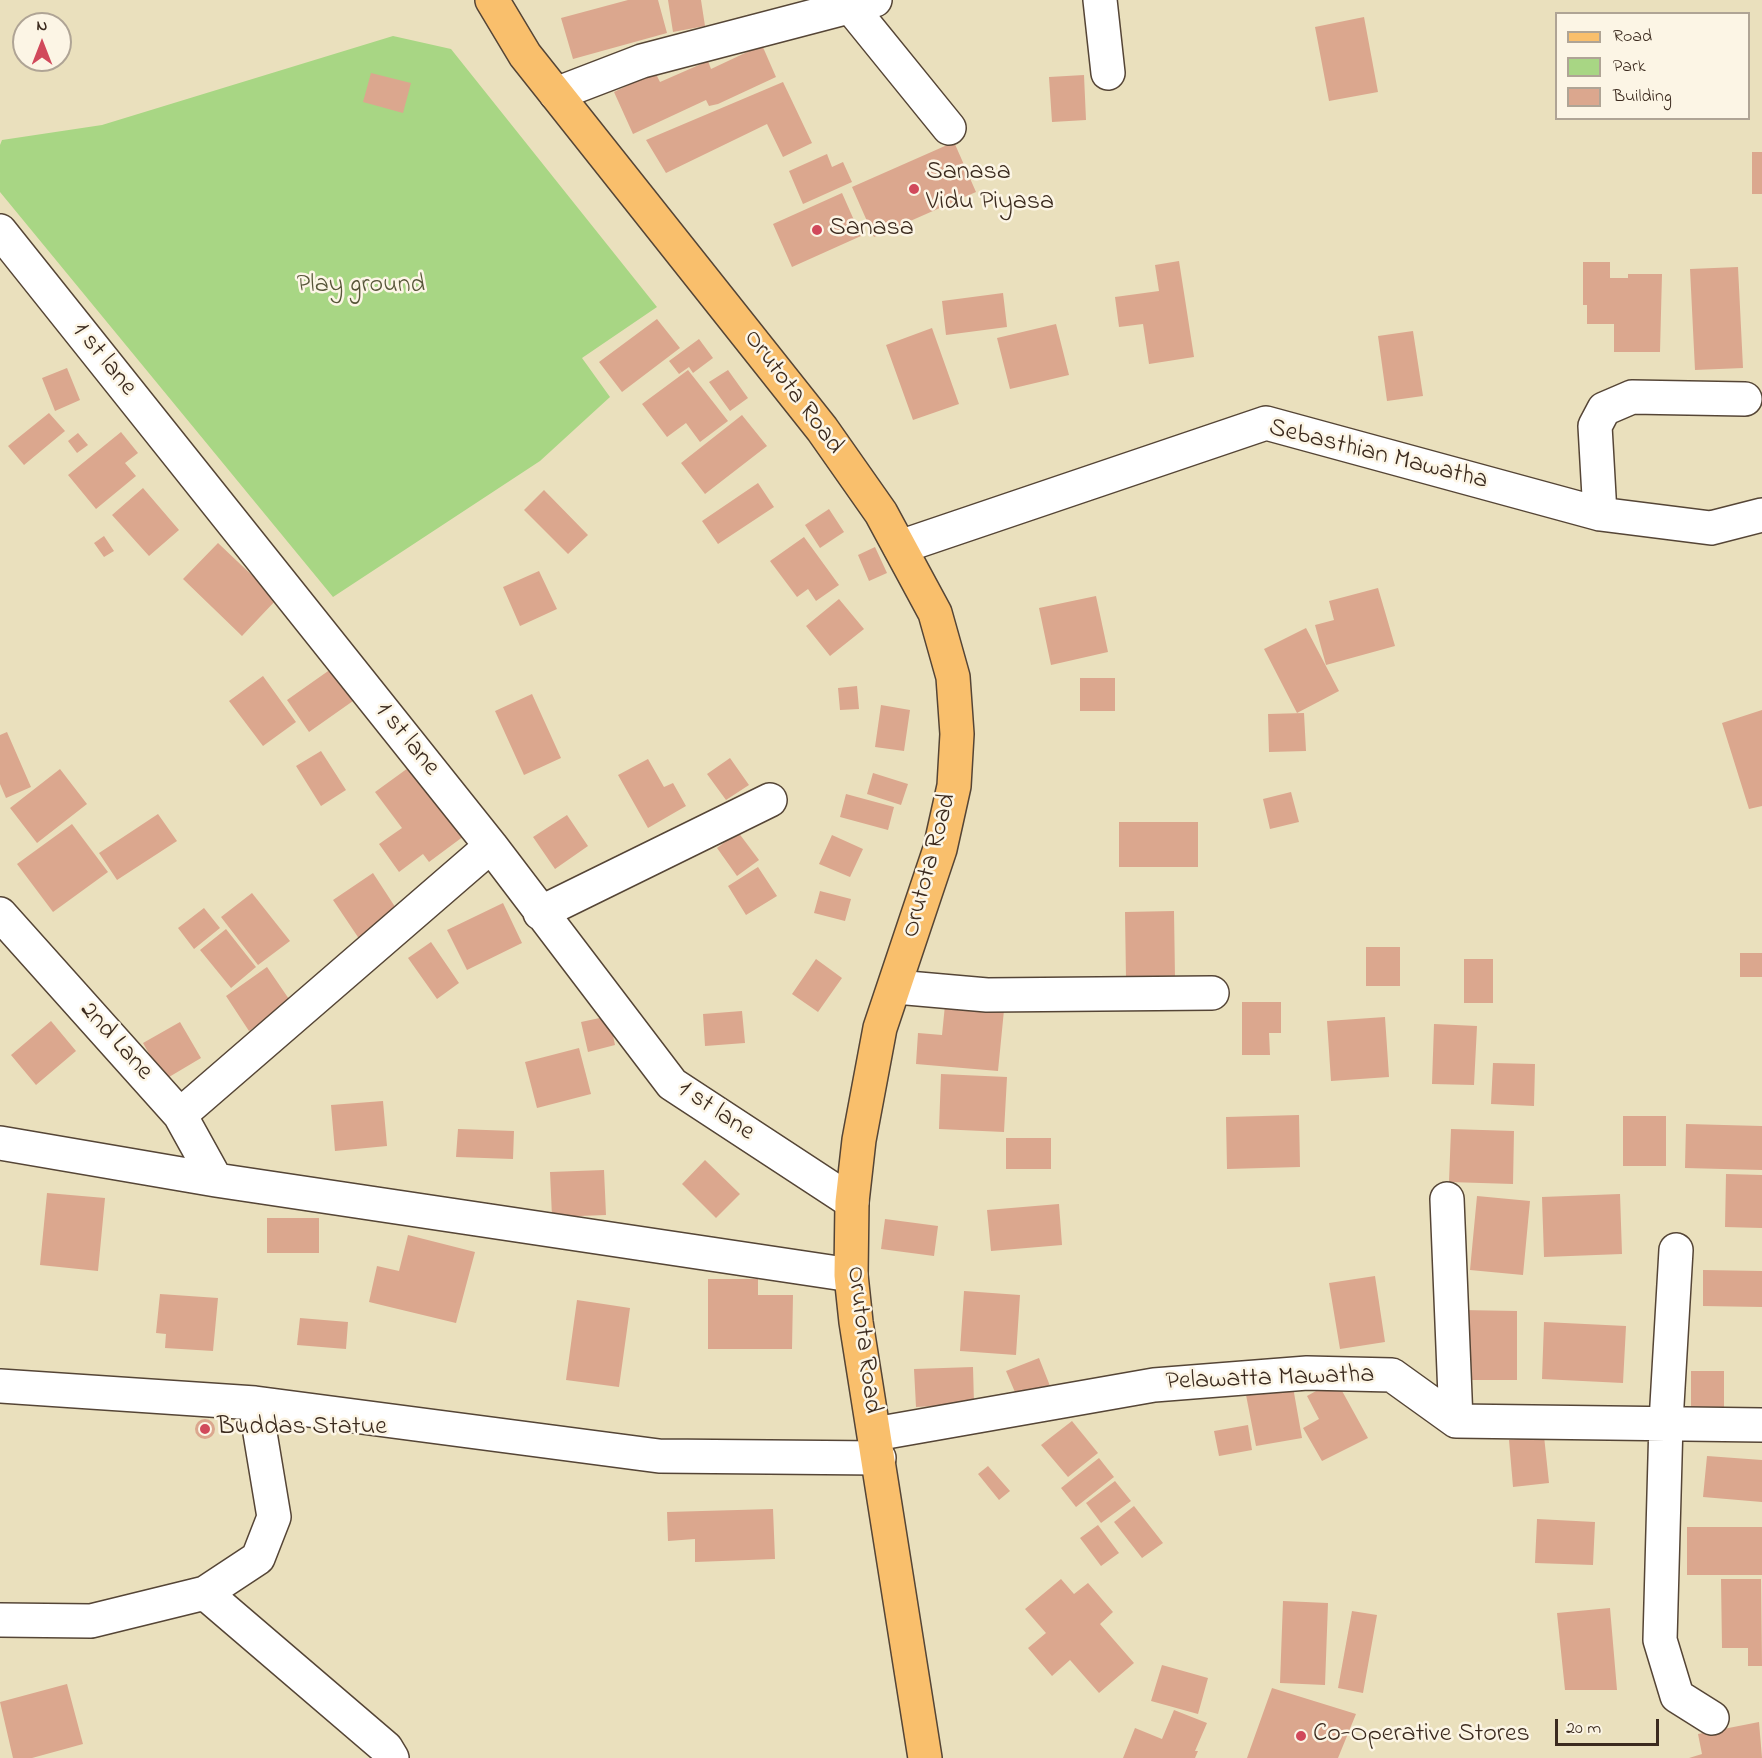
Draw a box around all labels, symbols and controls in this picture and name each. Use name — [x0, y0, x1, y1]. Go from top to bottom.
north arrow — [12, 12, 72, 72]
legend — [1555, 12, 1750, 120]
text: N — [37, 14, 47, 38]
text: Road — [1613, 24, 1652, 50]
text: Park — [1613, 54, 1646, 80]
text: Building — [1613, 84, 1672, 110]
place label: Sanasa Vidu Piyasa — [926, 158, 1054, 219]
marker: Sanasa Vidu Piyasa — [907, 182, 921, 196]
place label: Sanasa — [829, 214, 914, 246]
marker: Sanasa — [810, 223, 824, 237]
park label: Play ground — [297, 271, 425, 303]
street label: 1 st lane — [64, 317, 142, 403]
street label: Orutota Road — [735, 325, 849, 461]
street label: Sebasthian Mawatha — [1265, 414, 1491, 498]
street label: 1 st lane — [367, 697, 445, 783]
street label: Orutota Road — [897, 790, 965, 942]
street label: 2nd Lane — [72, 996, 158, 1088]
street label: 1 st lane — [671, 1075, 759, 1149]
street label: Orutota Road — [837, 1265, 887, 1415]
street label: Pelawatta Mawatha — [1165, 1361, 1375, 1399]
place label: Buddas Statue — [217, 1413, 387, 1445]
marker: Buddas Statue — [198, 1422, 212, 1436]
scale bar — [1558, 1707, 1662, 1745]
text: 20 m — [1566, 1716, 1601, 1742]
place label: Co-Operative Stores — [1313, 1720, 1530, 1752]
marker: Co-Operative Stores — [1294, 1729, 1308, 1743]

